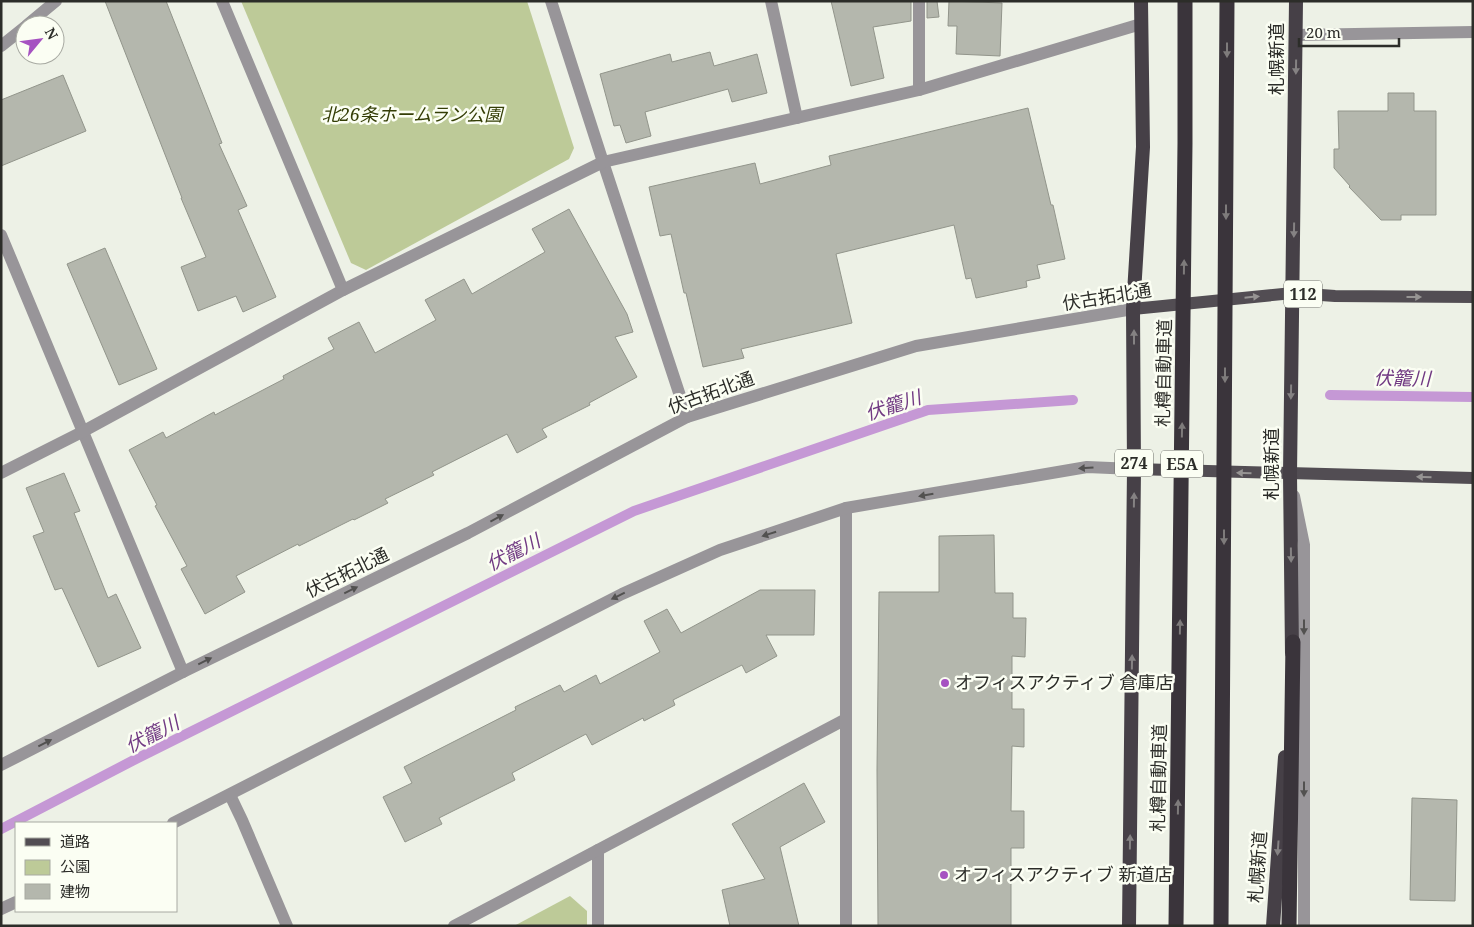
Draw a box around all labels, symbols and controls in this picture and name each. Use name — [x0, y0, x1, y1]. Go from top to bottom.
north arrow — [15, 15, 65, 65]
scale bar — [1299, 15, 1399, 47]
text: 20 m — [1306, 22, 1341, 42]
street label: 札幌新道 — [1264, 23, 1288, 95]
text: N — [41, 24, 63, 43]
one-way arrow — [1223, 42, 1231, 58]
one-way arrow — [1291, 60, 1299, 76]
park label: 北26条ホームラン公園 — [322, 102, 505, 126]
one-way arrow — [1222, 205, 1230, 221]
one-way arrow — [1289, 222, 1297, 238]
one-way arrow — [1180, 259, 1188, 275]
street label: 伏古拓北通 — [1061, 277, 1153, 315]
road number: 112 — [1284, 280, 1322, 308]
one-way arrow — [1244, 293, 1260, 301]
one-way arrow — [1406, 293, 1422, 301]
street label: 札樽自動車道 — [1150, 319, 1176, 427]
one-way arrow — [1130, 329, 1138, 345]
street label: 伏古拓北通 — [664, 365, 757, 419]
water label: 伏籠川 — [1373, 365, 1433, 392]
one-way arrow — [1221, 367, 1229, 383]
water label: 伏籠川 — [862, 383, 926, 426]
one-way arrow — [1287, 385, 1295, 401]
one-way arrow — [1178, 421, 1186, 437]
street label: 札幌新道 — [1259, 428, 1283, 500]
road number: 274 — [1115, 449, 1153, 476]
road number: E5A — [1161, 450, 1203, 478]
one-way arrow — [1078, 464, 1094, 472]
one-way arrow — [1236, 469, 1252, 477]
one-way arrow — [1416, 473, 1432, 481]
one-way arrow — [917, 491, 933, 499]
one-way arrow — [1130, 491, 1138, 507]
one-way arrow — [489, 514, 504, 522]
water label: 伏籠川 — [482, 527, 546, 577]
one-way arrow — [1220, 530, 1228, 546]
one-way arrow — [761, 531, 776, 538]
street label: 伏古拓北通 — [301, 542, 392, 603]
one-way arrow — [1287, 547, 1295, 563]
one-way arrow — [344, 586, 358, 594]
one-way arrow — [611, 592, 626, 600]
one-way arrow — [1176, 619, 1184, 635]
one-way arrow — [1300, 619, 1308, 635]
one-way arrow — [1129, 654, 1137, 670]
one-way arrow — [198, 657, 212, 665]
place label: オフィスアクティブ 倉庫店 — [955, 670, 1173, 694]
marker: オフィスアクティブ 倉庫店 — [939, 677, 951, 689]
water label: 伏籠川 — [121, 709, 185, 759]
street label: 札樽自動車道 — [1145, 724, 1171, 832]
one-way arrow — [37, 739, 52, 747]
one-way arrow — [1300, 781, 1308, 797]
one-way arrow — [1174, 799, 1182, 815]
legend — [15, 822, 178, 912]
street label: 札幌新道 — [1243, 830, 1271, 904]
text: 道路 — [60, 831, 90, 851]
one-way arrow — [1126, 834, 1134, 850]
one-way arrow — [1274, 840, 1282, 856]
text: 公園 — [60, 856, 90, 876]
place label: オフィスアクティブ 新道店 — [954, 862, 1172, 886]
marker: オフィスアクティブ 新道店 — [938, 869, 950, 881]
text: 建物 — [60, 881, 90, 901]

